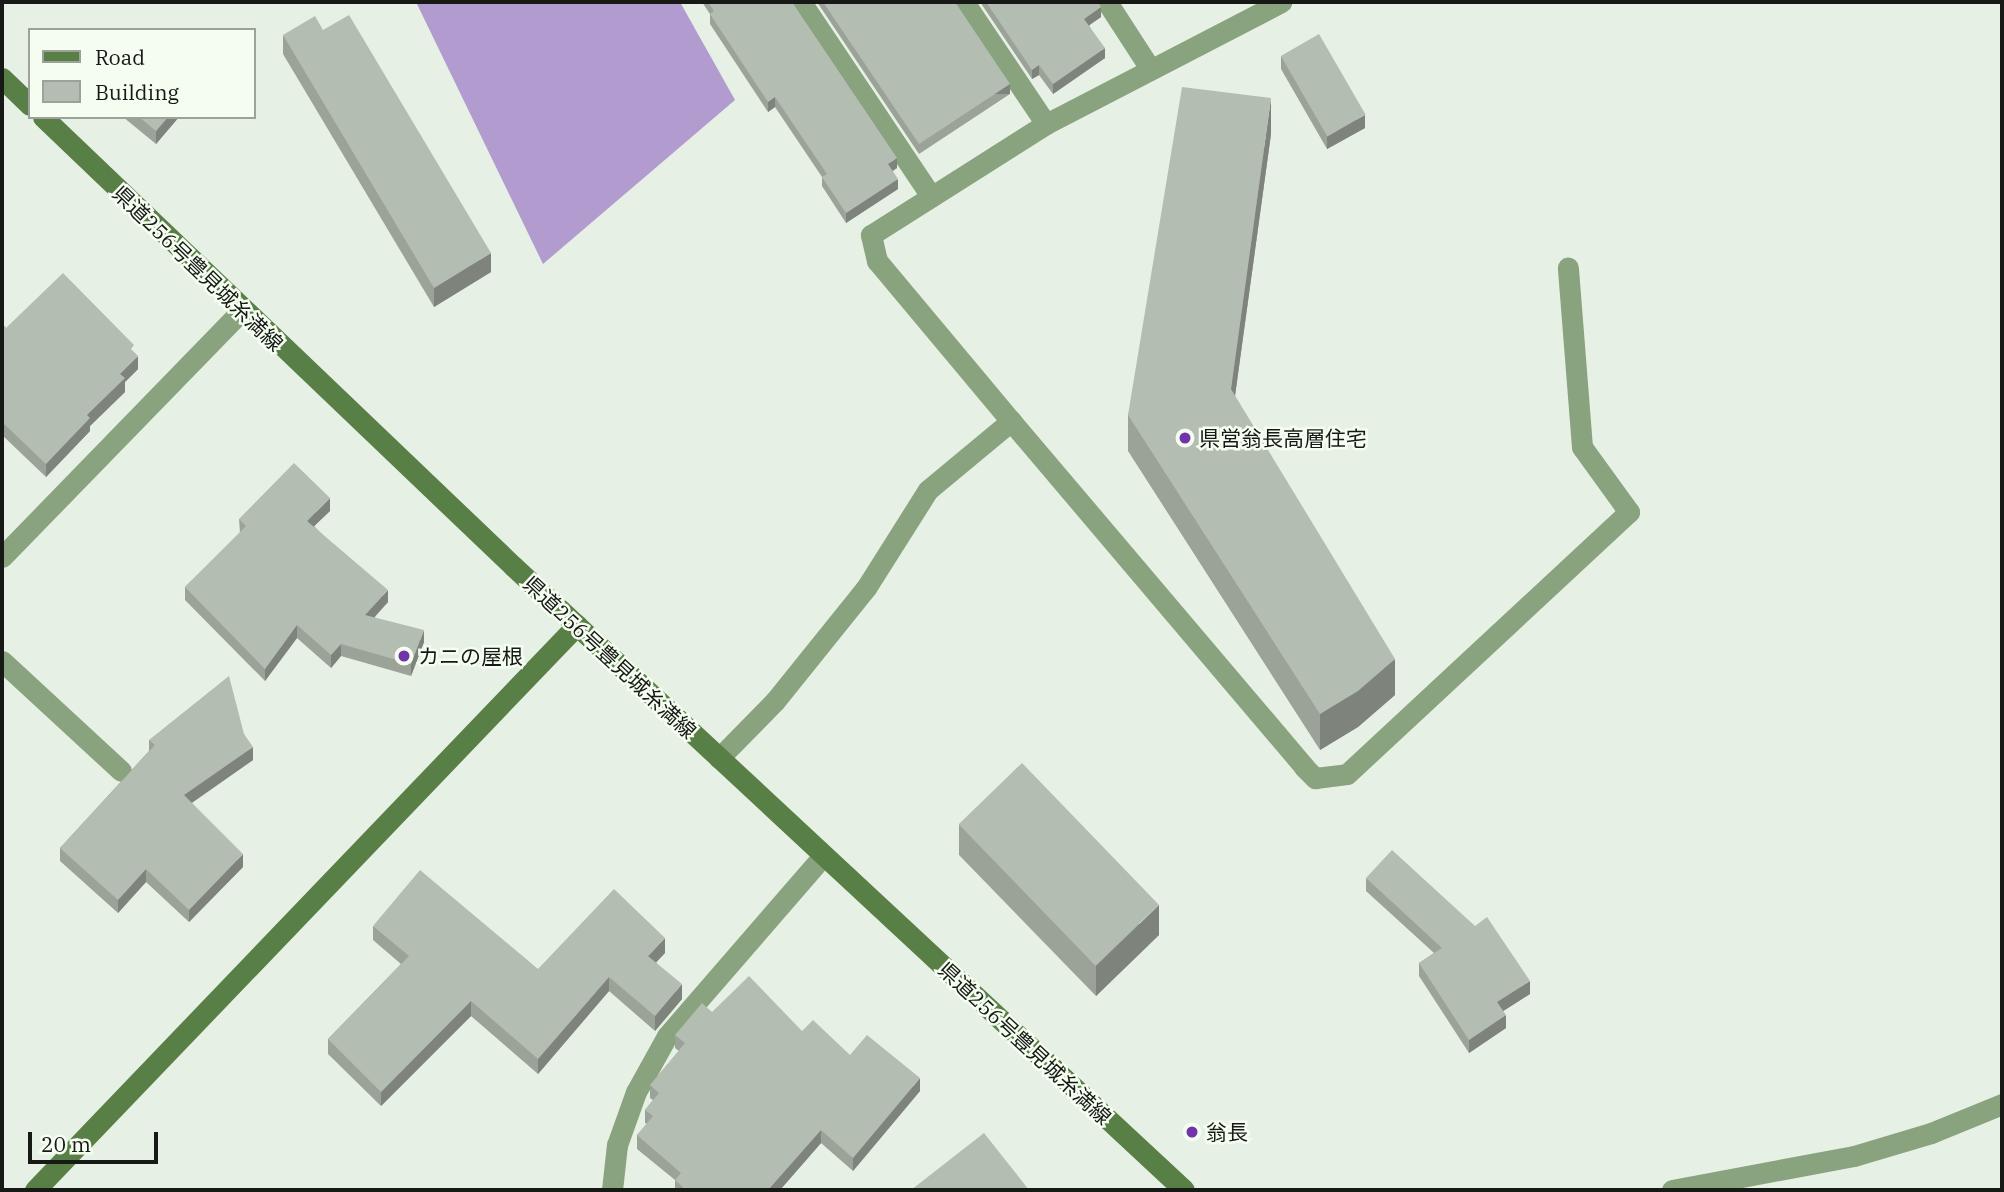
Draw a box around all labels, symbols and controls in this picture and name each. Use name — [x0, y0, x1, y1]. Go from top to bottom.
legend — [28, 28, 256, 119]
text: Road — [95, 43, 145, 71]
text: Building — [95, 78, 179, 106]
street label: 県道256号豊見城糸満線 — [108, 180, 288, 356]
place label: 県営翁長高層住宅 — [1199, 425, 1367, 451]
marker: 県営翁長高層住宅 — [1177, 430, 1193, 446]
street label: 県道256号豊見城糸満線 — [518, 570, 702, 744]
place label: カニの屋根 — [418, 643, 523, 669]
marker: カニの屋根 — [396, 648, 412, 664]
street label: 県道256号豊見城糸満線 — [933, 956, 1117, 1130]
scale bar — [32, 1118, 161, 1162]
place label: 翁長 — [1206, 1119, 1248, 1145]
marker: 翁長 — [1184, 1124, 1200, 1140]
text: 20 m — [41, 1130, 91, 1158]

